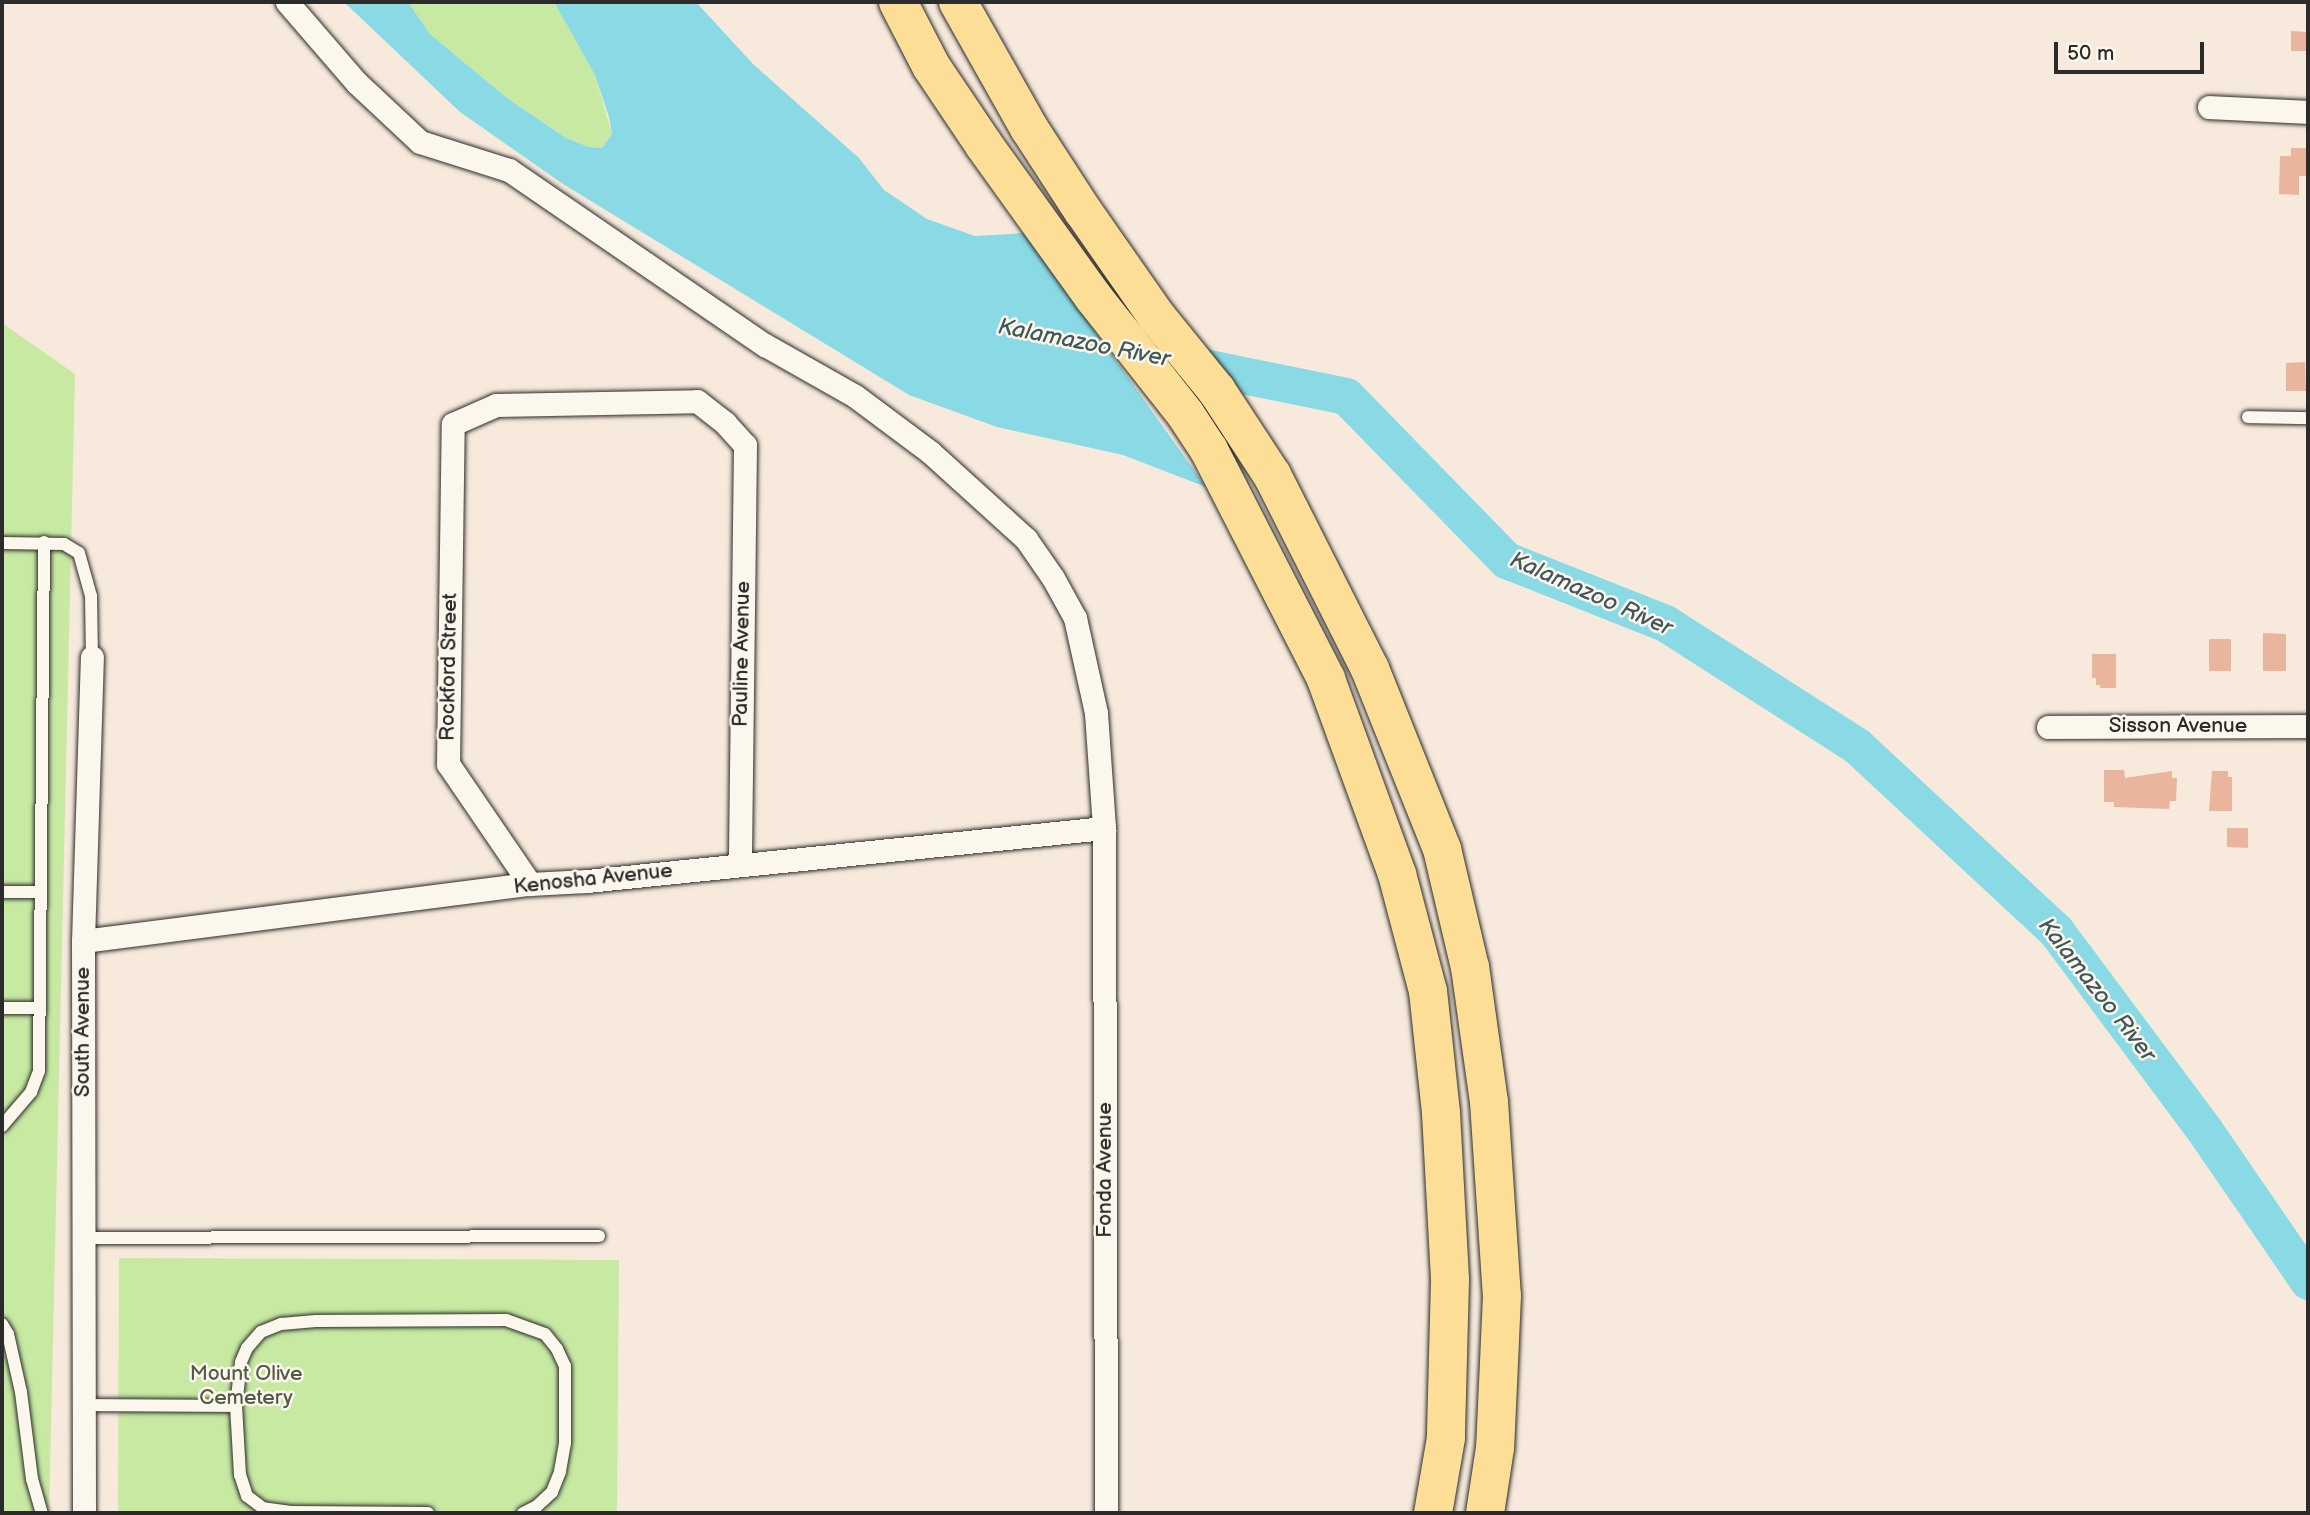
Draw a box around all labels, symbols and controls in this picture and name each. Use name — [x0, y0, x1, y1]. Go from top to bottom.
scale bar — [2058, 28, 2208, 72]
text: 50 m — [2067, 41, 2114, 66]
water label: Kalamazoo River — [996, 313, 1172, 373]
water label: Kalamazoo River — [1506, 546, 1676, 642]
street label: Pauline Avenue — [728, 581, 756, 727]
street label: Rockford Street — [435, 593, 463, 741]
street label: Sisson Avenue — [2109, 713, 2247, 739]
street label: Kenosha Avenue — [512, 858, 674, 900]
water label: Kalamazoo River — [2032, 913, 2162, 1067]
street label: South Avenue — [70, 967, 96, 1097]
street label: Fonda Avenue — [1092, 1102, 1118, 1238]
park label: Mount Olive Cemetery — [190, 1361, 302, 1411]

